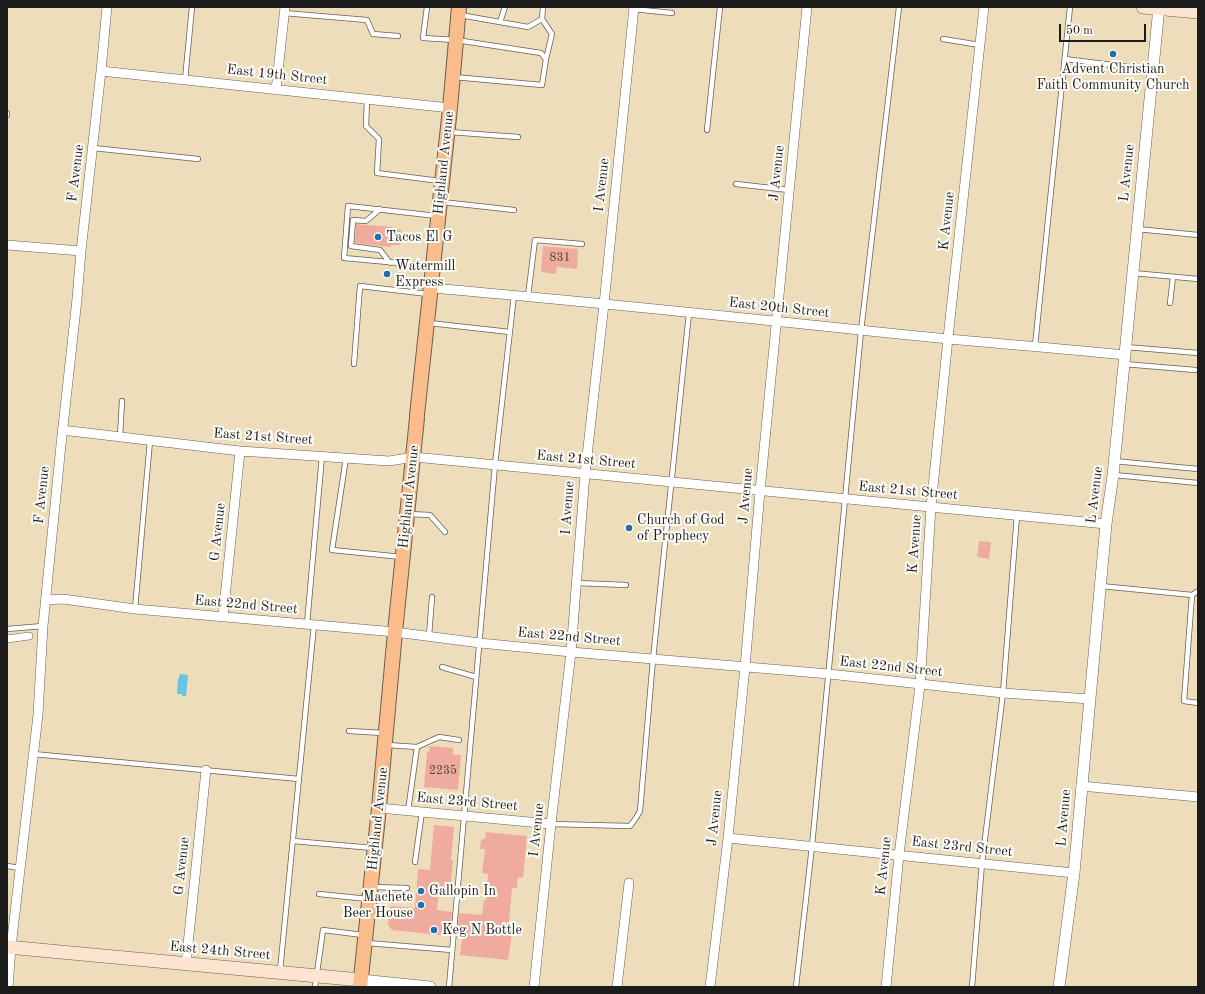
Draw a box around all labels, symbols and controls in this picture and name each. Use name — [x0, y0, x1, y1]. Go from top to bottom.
scale bar — [1061, 16, 1148, 42]
text: 50 m — [1066, 25, 1093, 37]
marker: Advent Christian Faith Community Church — [1108, 49, 1118, 59]
street label: East 19th Street — [226, 61, 328, 89]
place label: Advent Christian Faith Community Church — [1036, 61, 1190, 94]
street label: Highland Avenue — [430, 110, 458, 216]
street label: F Avenue — [64, 143, 88, 203]
street label: L Avenue — [1116, 143, 1138, 203]
street label: J Avenue — [766, 144, 788, 202]
street label: I Avenue — [591, 157, 613, 213]
street label: K Avenue — [936, 191, 958, 251]
place label: Tacos El G — [386, 229, 453, 245]
marker: Tacos El G — [373, 232, 383, 242]
house number: 831 — [550, 251, 570, 265]
place label: Watermill Express — [395, 258, 455, 290]
marker: Watermill Express — [382, 269, 392, 279]
street label: East 20th Street — [728, 294, 830, 322]
street label: East 21st Street — [213, 425, 313, 449]
street label: Highland Avenue — [395, 444, 423, 550]
street label: East 21st Street — [536, 447, 636, 473]
street label: F Avenue — [31, 465, 53, 525]
street label: L Avenue — [1083, 465, 1107, 525]
street label: J Avenue — [735, 467, 757, 525]
street label: East 21st Street — [858, 478, 958, 504]
street label: I Avenue — [558, 481, 578, 535]
street label: G Avenue — [207, 502, 229, 562]
place label: Church of God of Prophecy — [637, 512, 725, 544]
street label: K Avenue — [905, 514, 925, 574]
marker: Church of God of Prophecy — [624, 523, 634, 533]
street label: East 22nd Street — [194, 592, 298, 618]
street label: East 22nd Street — [517, 624, 621, 650]
street label: East 22nd Street — [839, 653, 943, 681]
house number: 2235 — [429, 764, 457, 778]
street label: Highland Avenue — [364, 766, 392, 872]
street label: L Avenue — [1053, 788, 1075, 848]
street label: East 23rd Street — [416, 789, 518, 815]
street label: J Avenue — [704, 789, 726, 847]
street label: I Avenue — [526, 802, 548, 858]
street label: East 23rd Street — [911, 833, 1013, 861]
street label: G Avenue — [171, 836, 193, 896]
street label: K Avenue — [873, 836, 895, 896]
place label: Gallopin In — [429, 883, 496, 899]
marker: Gallopin In — [416, 886, 426, 896]
place label: Machete Beer House — [343, 889, 413, 922]
marker: Machete Beer House — [416, 900, 426, 910]
place label: Keg N Bottle — [442, 922, 522, 938]
marker: Keg N Bottle — [429, 925, 439, 935]
street label: East 24th Street — [169, 938, 271, 964]

